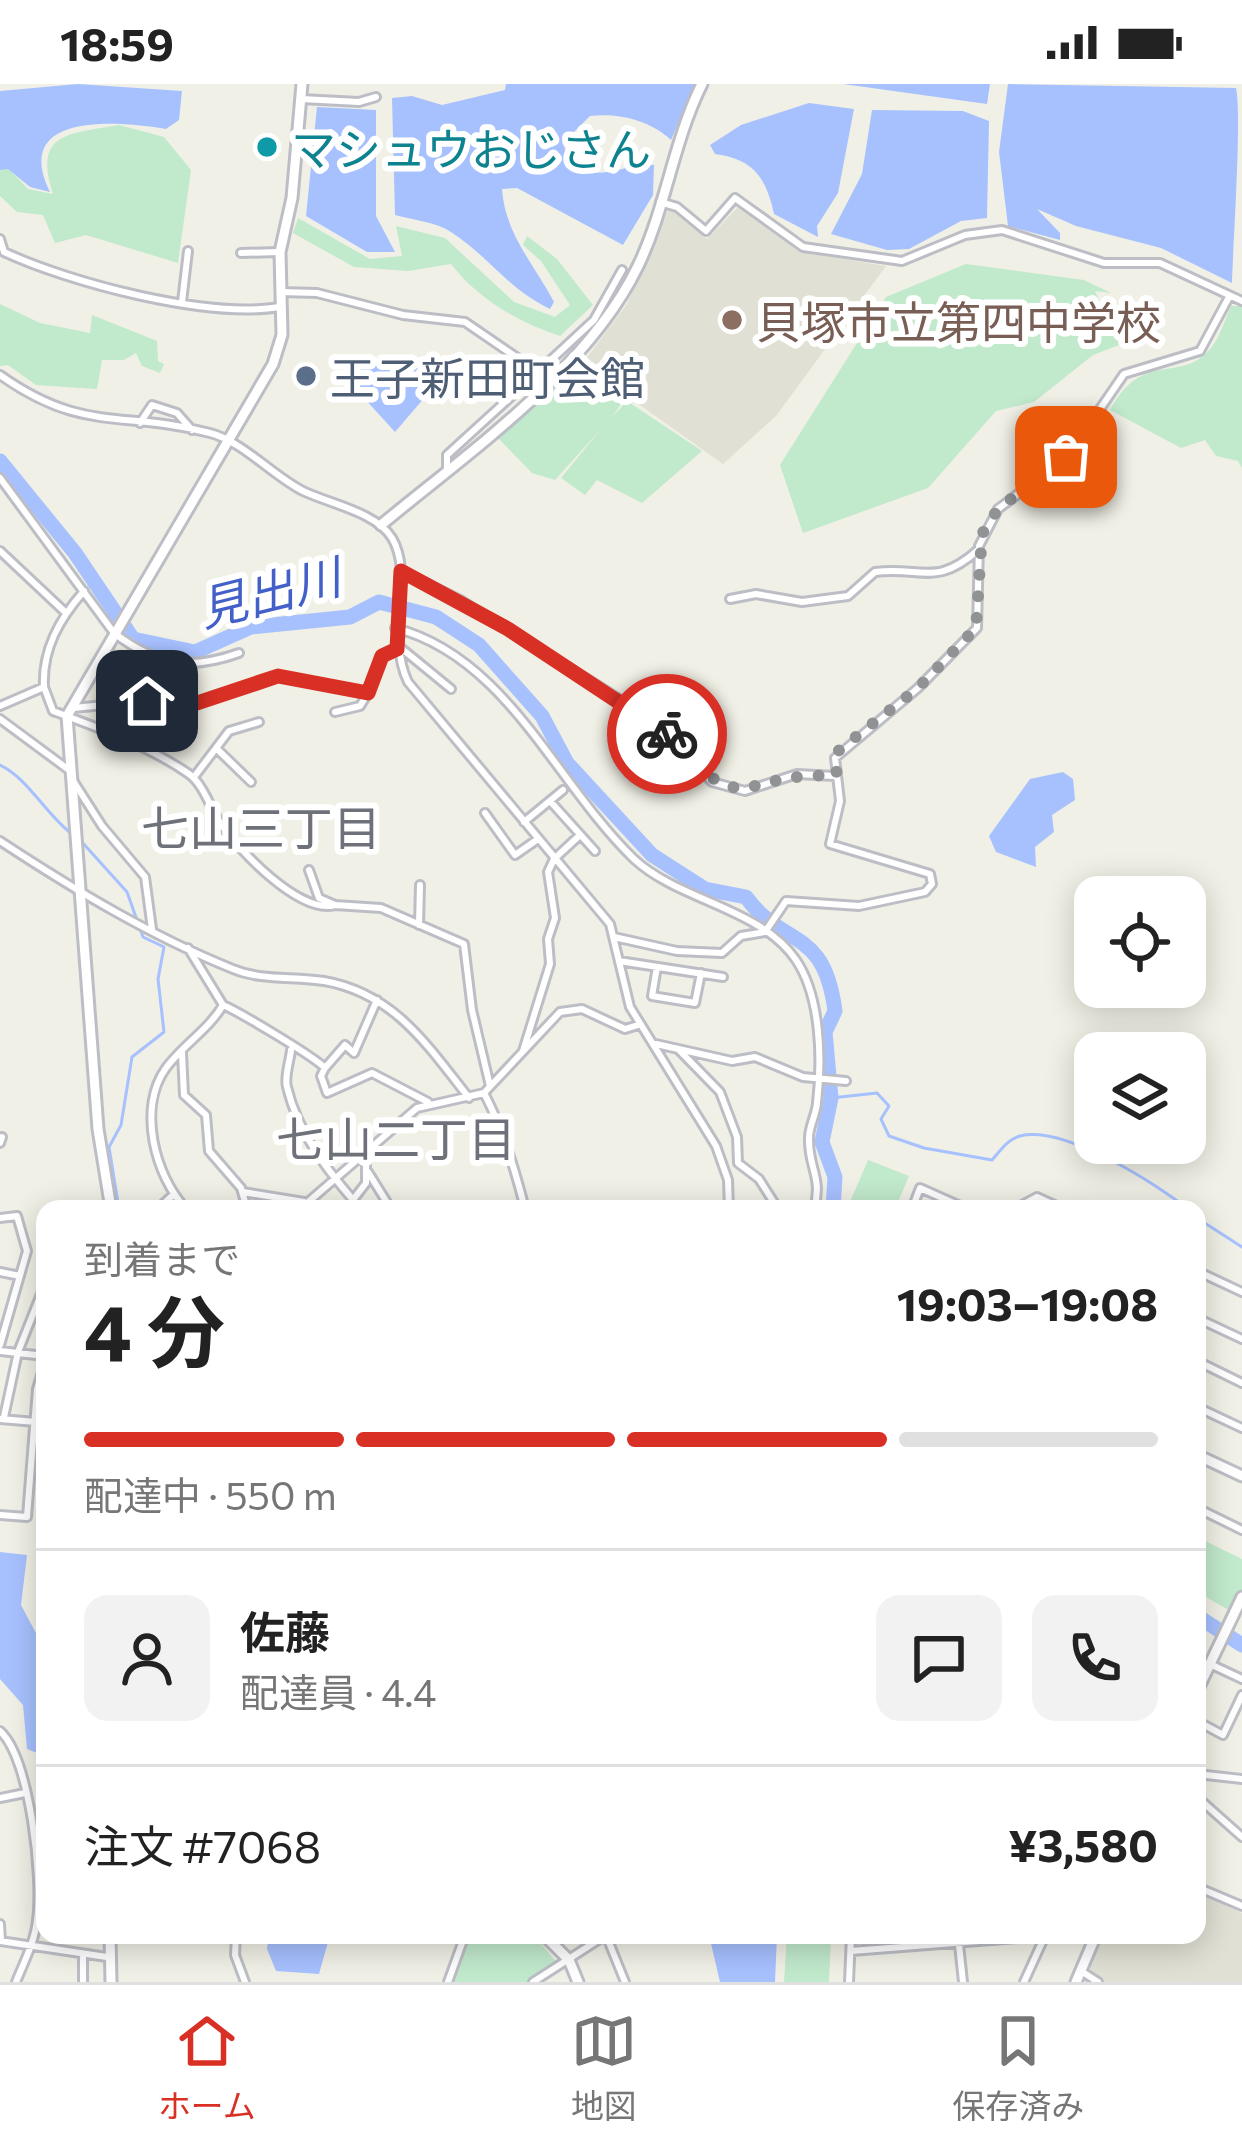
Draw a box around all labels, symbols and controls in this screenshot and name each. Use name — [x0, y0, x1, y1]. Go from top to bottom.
text: 18:59 — [60, 15, 174, 70]
place label: マシュウおじさん — [291, 120, 651, 175]
marker: マシュウおじさん — [254, 134, 280, 160]
place label: 貝塚市立第四中学校 — [756, 293, 1161, 348]
marker: 貝塚市立第四中学校 — [719, 307, 745, 333]
place label: 王子新田町会館 — [330, 349, 645, 404]
marker: 王子新田町会館 — [293, 363, 319, 389]
pin — [1015, 406, 1117, 508]
icon: bag — [1033, 424, 1099, 490]
water label: 見出川 — [192, 544, 351, 637]
pin — [96, 650, 198, 752]
icon: home — [114, 668, 180, 734]
courier — [607, 674, 727, 794]
icon: bike — [634, 701, 700, 767]
district label: 七山三丁目 — [141, 797, 381, 856]
map controls — [1074, 876, 1206, 1164]
button: locate — [1074, 876, 1206, 1008]
button: layers — [1074, 1032, 1206, 1164]
district label: 七山二丁目 — [276, 1108, 516, 1167]
text: 到着まで — [84, 1234, 240, 1282]
text: 19:03–19:08 — [897, 1275, 1158, 1330]
text: 4 分 — [84, 1282, 225, 1377]
text: 配達中 · 550 m — [84, 1470, 337, 1518]
button: person — [84, 1595, 210, 1721]
button: chat — [876, 1595, 1002, 1721]
button: phone — [1032, 1595, 1158, 1721]
text: 佐藤 — [240, 1603, 330, 1658]
text: 配達員 · 4.4 — [240, 1667, 436, 1715]
text: ¥3,580 — [1008, 1816, 1158, 1871]
text: 注文 #7068 — [84, 1817, 321, 1872]
tab: ホーム — [158, 2008, 256, 2128]
tab: 地図 — [571, 2008, 637, 2128]
tab: 保存済み — [952, 2008, 1084, 2128]

